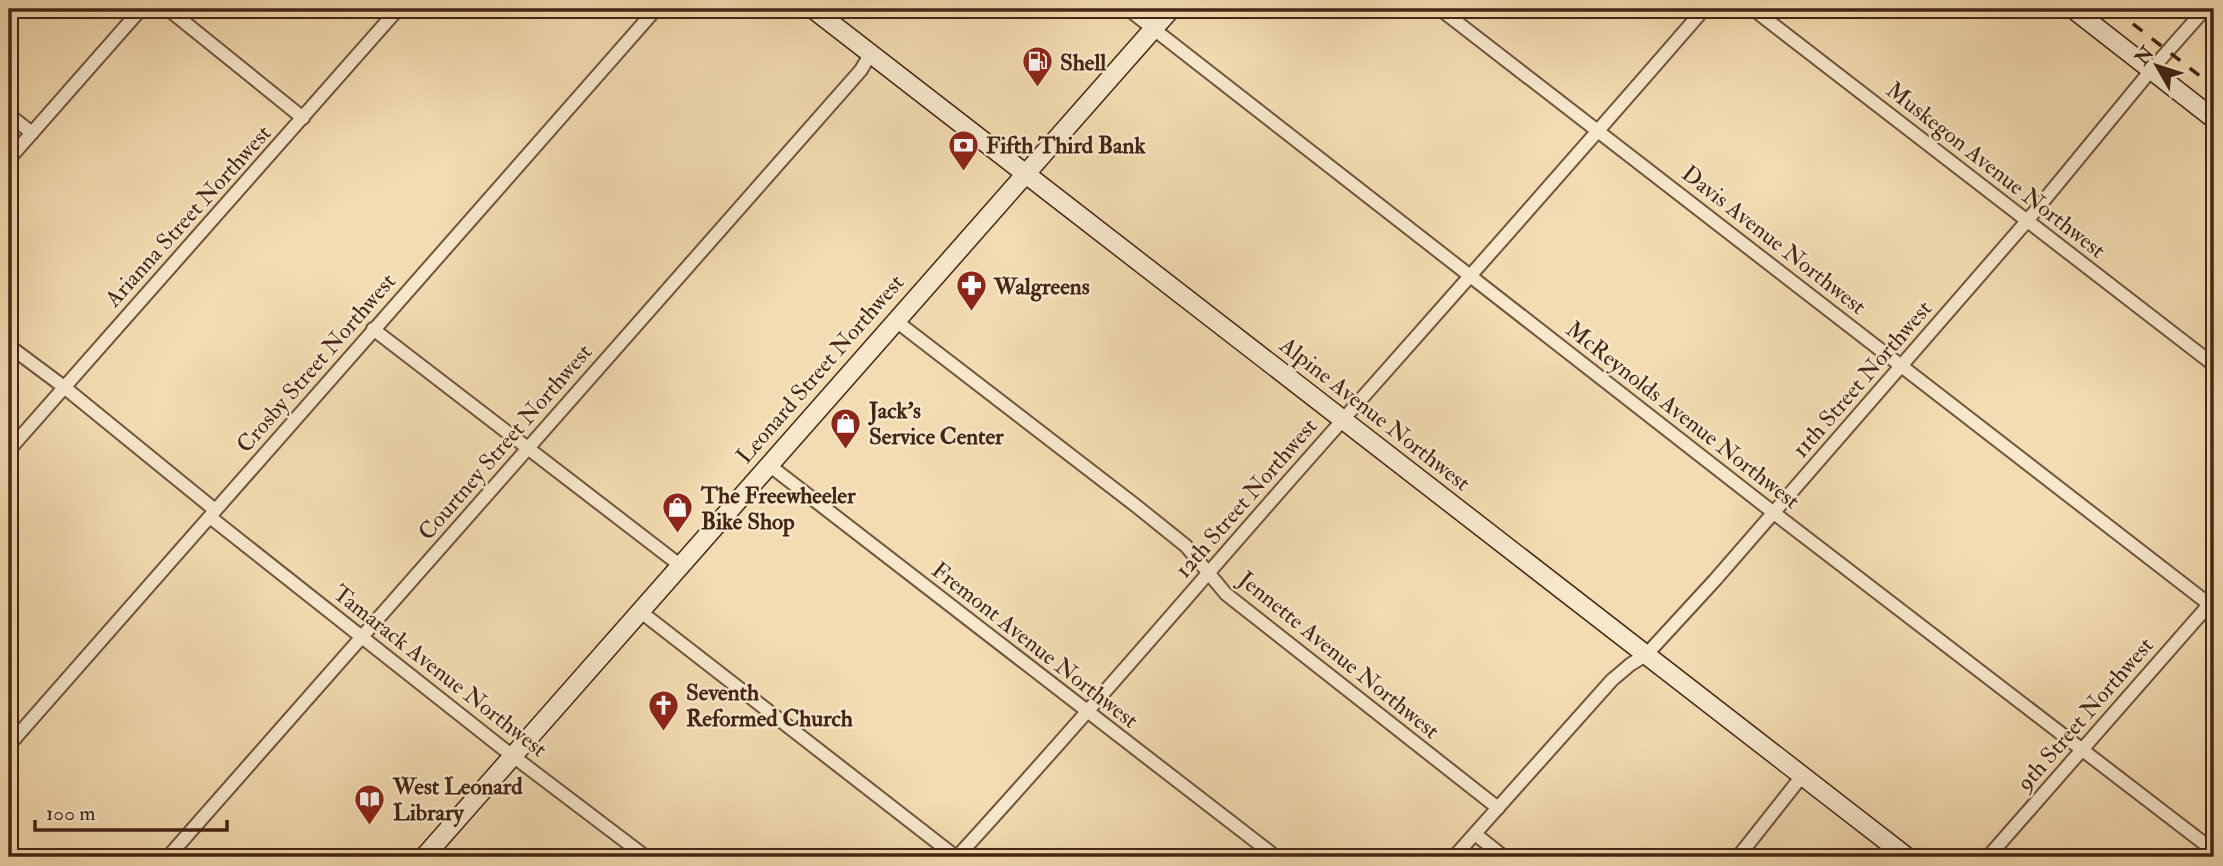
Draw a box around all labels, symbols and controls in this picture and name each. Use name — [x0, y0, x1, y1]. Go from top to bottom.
north arrow — [2122, 32, 2192, 102]
text: N — [2129, 41, 2160, 71]
fuel station icon: Shell — [1020, 45, 1054, 89]
place label: Shell — [1060, 48, 1107, 77]
street label: Muskegon Avenue Northwest — [1881, 75, 2111, 265]
street label: Arianna Street Northwest — [98, 119, 277, 314]
bank icon: Fifth Third Bank — [946, 128, 980, 172]
place label: Fifth Third Bank — [986, 131, 1146, 160]
street label: Davis Avenue Northwest — [1676, 159, 1872, 321]
street label: Crosby Street Northwest — [230, 267, 402, 459]
street label: Leonard Street Northwest — [730, 268, 910, 470]
pharmacy icon: Walgreens — [954, 269, 988, 313]
place label: Walgreens — [993, 272, 1090, 302]
street label: 11th Street Northwest — [1786, 294, 1938, 464]
street label: McReynolds Avenue Northwest — [1560, 315, 1806, 515]
street label: Alpine Avenue Northwest — [1273, 330, 1476, 498]
street label: Courtney Street Northwest — [412, 338, 598, 546]
place label: Jack's Service Center — [868, 396, 1004, 451]
shop icon: Jack's Service Center — [829, 406, 863, 450]
street label: 12th Street Northwest — [1169, 412, 1323, 584]
place label: The Freewheeler Bike Shop — [700, 481, 856, 537]
shop icon: The Freewheeler Bike Shop — [661, 491, 695, 535]
street label: Fremont Avenue Northwest — [926, 555, 1144, 735]
street label: Jennette Avenue Northwest — [1232, 564, 1445, 745]
street label: Tamarack Avenue Northwest — [327, 578, 553, 764]
street label: 9th Street Northwest — [2009, 631, 2160, 798]
place label: Seventh Reformed Church — [686, 678, 853, 733]
church icon: Seventh Reformed Church — [646, 688, 680, 732]
place label: West Leonard Library — [392, 772, 523, 828]
library icon: West Leonard Library — [353, 782, 387, 826]
scale bar — [35, 789, 228, 833]
text: 100 m — [46, 800, 96, 827]

